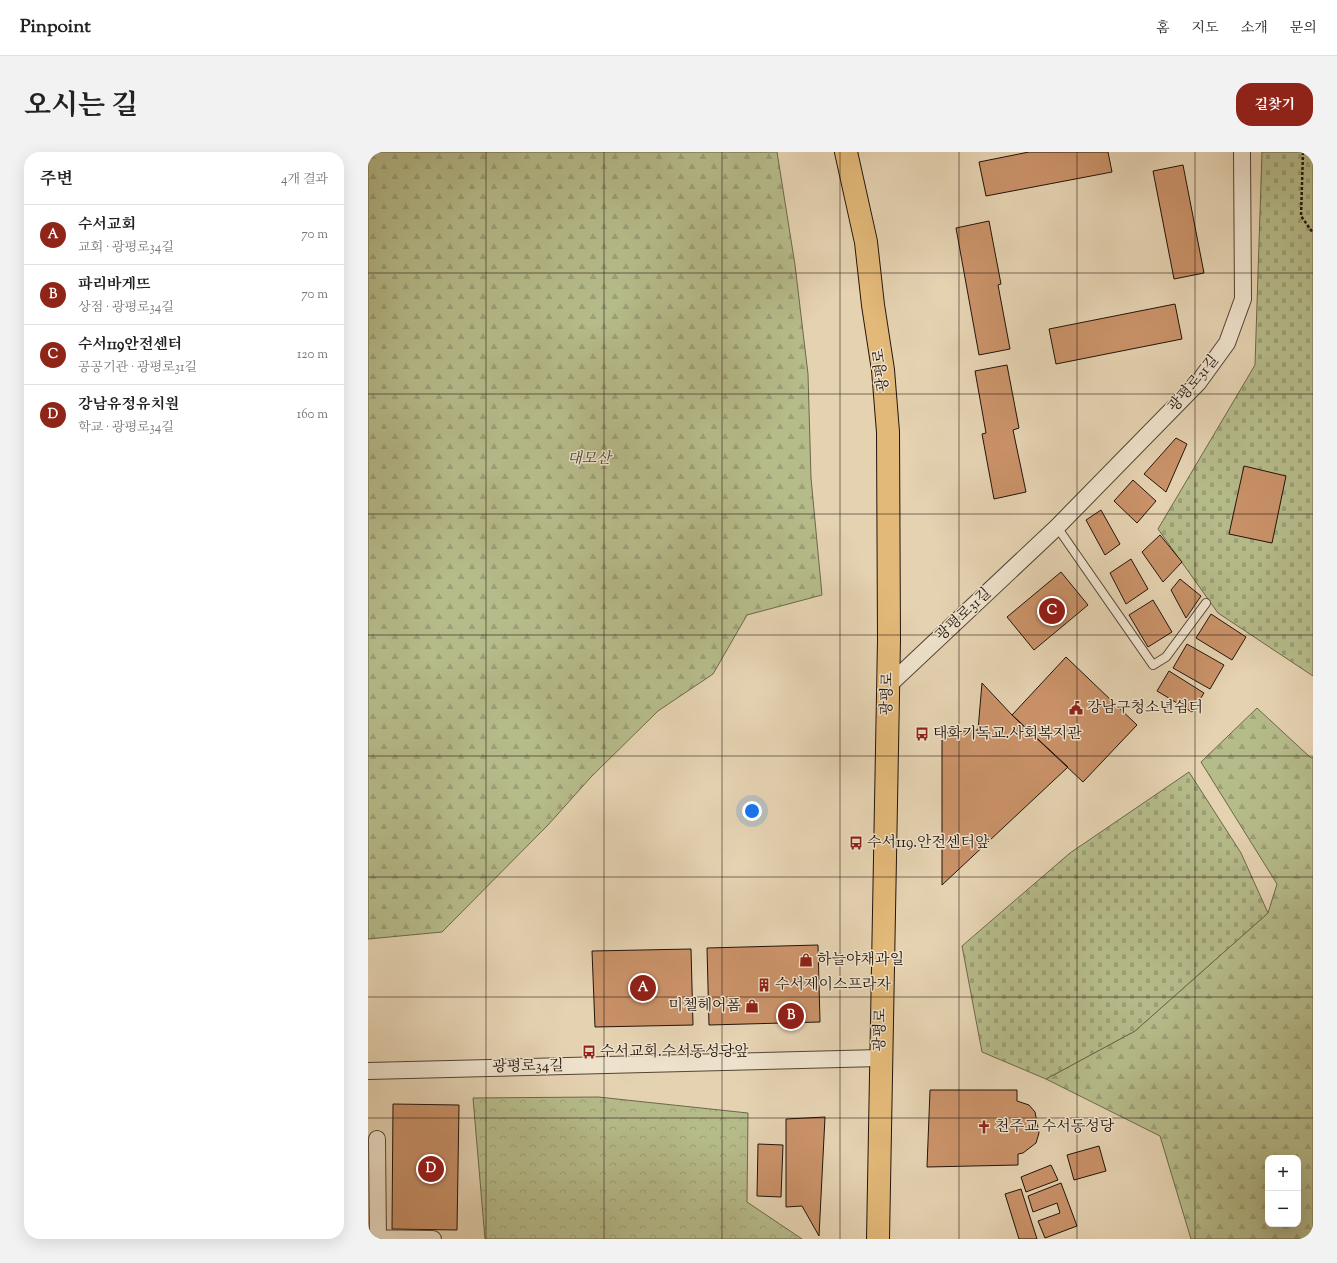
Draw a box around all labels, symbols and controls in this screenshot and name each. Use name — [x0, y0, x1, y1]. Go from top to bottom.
text: Pinpoint — [20, 14, 91, 41]
text: 홈 — [1156, 19, 1170, 39]
text: 지도 — [1192, 19, 1219, 39]
text: 소개 — [1241, 19, 1268, 39]
text: 문의 — [1290, 19, 1317, 39]
button: 길찾기 — [1236, 83, 1313, 126]
text: 오시는 길 — [24, 87, 138, 127]
text: 주변 — [40, 168, 73, 192]
text: 4개 결과 — [281, 171, 328, 189]
text: 수서교회 — [78, 215, 136, 236]
text: A — [48, 226, 58, 244]
text: 70 m — [301, 226, 328, 244]
text: 교회 · 광평로34길 — [78, 239, 174, 257]
text: 파리바게뜨 — [78, 275, 150, 296]
text: B — [49, 286, 57, 304]
text: 70 m — [301, 286, 328, 304]
text: 상점 · 광평로34길 — [78, 299, 174, 317]
text: 수서119안전센터 — [78, 335, 182, 356]
text: C — [48, 346, 58, 364]
text: 120 m — [297, 346, 328, 364]
street label: 광평로 — [869, 347, 895, 393]
street label: 광평로31길 — [1164, 351, 1224, 417]
text: 공공기관 · 광평로31길 — [78, 359, 197, 377]
text: 강남유정유치원 — [78, 395, 179, 416]
text: D — [48, 406, 58, 424]
text: 160 m — [297, 406, 328, 424]
text: 학교 · 광평로34길 — [78, 419, 174, 437]
park label: 대모산 — [567, 449, 613, 470]
street label: 광평로31길 — [932, 584, 996, 646]
pin: C — [1039, 596, 1065, 626]
street label: 광평로 — [877, 672, 899, 716]
place label: 강남구청소년쉼터 — [1087, 698, 1203, 719]
public building icon: 강남구청소년쉼터 — [1068, 700, 1084, 716]
place label: 태화기독교.사회복지관 — [933, 724, 1082, 745]
bus stop icon: 태화기독교.사회복지관 — [914, 726, 930, 742]
your location — [742, 801, 762, 821]
place label: 수서119.안전센터앞 — [867, 833, 990, 854]
bus stop icon: 수서119.안전센터앞 — [848, 835, 864, 851]
place label: 하늘야채과일 — [817, 950, 904, 971]
shop icon: 하늘야채과일 — [798, 952, 814, 968]
pin: A — [630, 973, 656, 1003]
place label: 수서제이스프라자 — [775, 975, 891, 996]
building icon: 수서제이스프라자 — [756, 977, 772, 993]
place label: 미첼헤어폼 — [669, 996, 742, 1017]
shop icon: 미첼헤어폼 — [744, 998, 760, 1014]
pin: B — [778, 1001, 804, 1031]
street label: 광평로 — [870, 1008, 892, 1052]
place label: 수서교회.수서동성당앞 — [600, 1042, 749, 1063]
bus stop icon: 수서교회.수서동성당앞 — [581, 1044, 597, 1060]
street label: 광평로34길 — [492, 1056, 564, 1078]
place label: 천주교 수서동성당 — [995, 1117, 1115, 1138]
church icon: 천주교 수서동성당 — [976, 1119, 992, 1135]
pin: D — [418, 1154, 444, 1184]
map controls — [1265, 1155, 1301, 1227]
button: + — [1265, 1155, 1301, 1191]
button: − — [1265, 1191, 1301, 1227]

